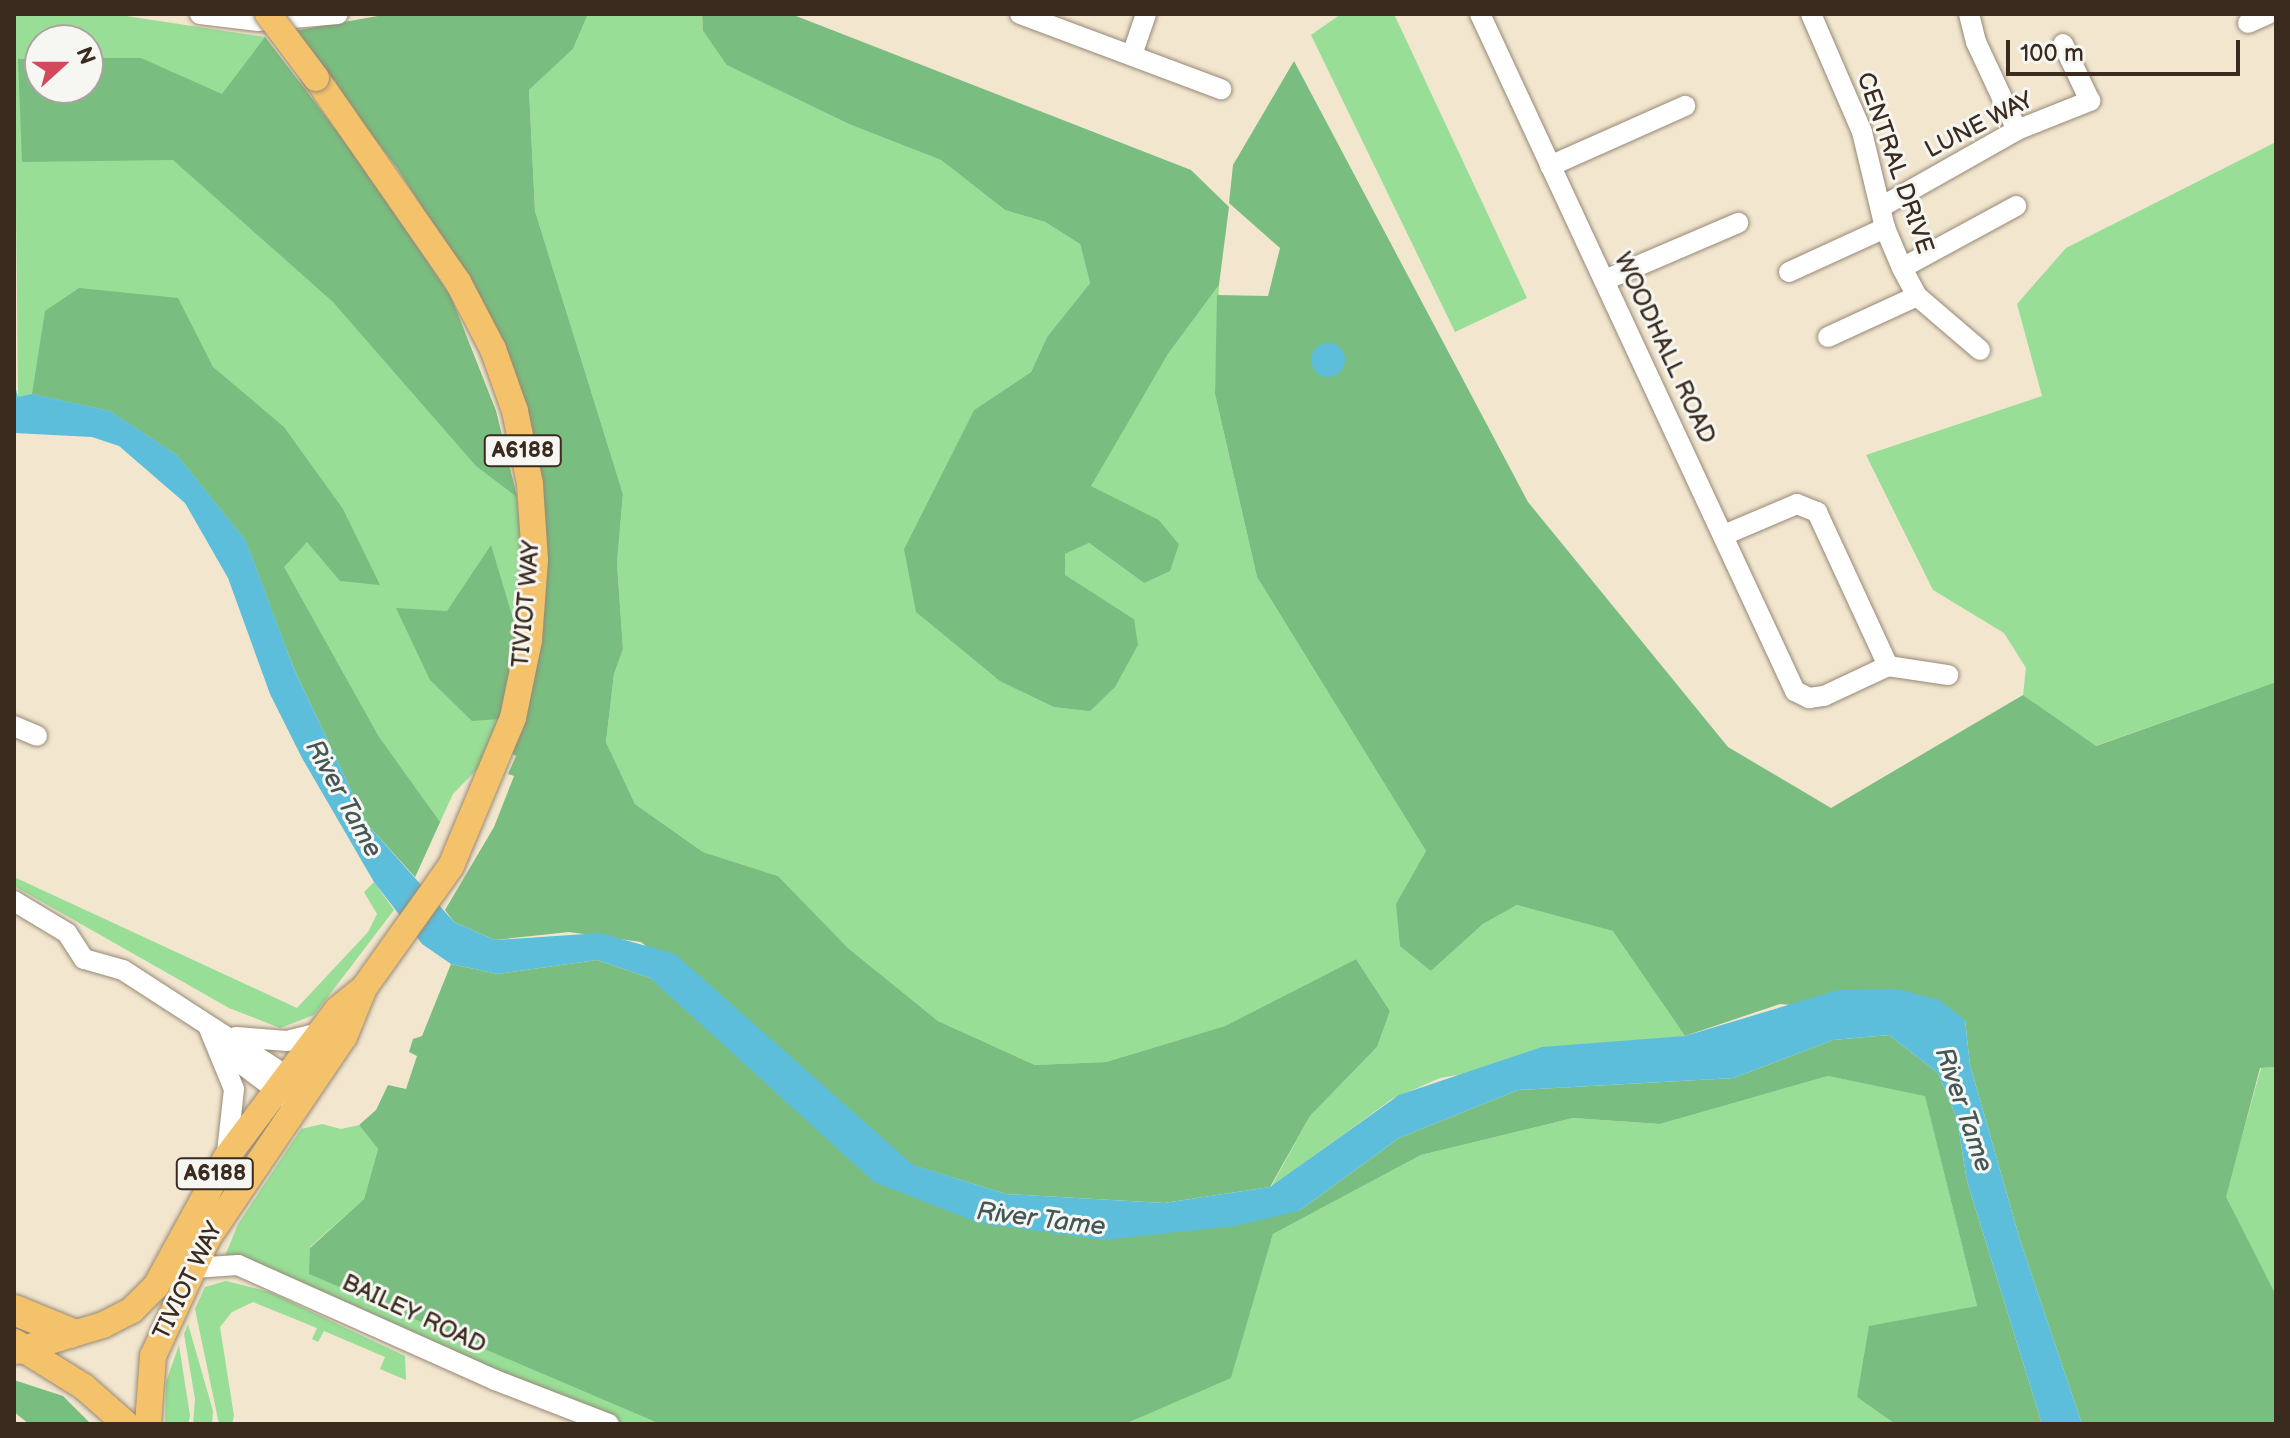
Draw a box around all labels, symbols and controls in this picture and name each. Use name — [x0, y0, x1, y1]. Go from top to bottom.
north arrow — [24, 24, 104, 104]
scale bar — [2010, 24, 2244, 74]
text: 100 m — [2020, 39, 2084, 68]
text: N — [69, 43, 101, 68]
street label: CENTRAL DRIVE — [1850, 68, 1940, 258]
street label: LUNE WAY — [1920, 85, 2038, 165]
street label: WOODHALL ROAD — [1608, 248, 1722, 448]
road number: A6188 — [483, 433, 563, 469]
street label: TIVIOT WAY — [506, 539, 546, 669]
water label: River Tame — [298, 734, 388, 864]
water label: River Tame — [1927, 1043, 1999, 1177]
road number: A6188 — [175, 1156, 255, 1192]
water label: River Tame — [974, 1197, 1108, 1243]
street label: TIVIOT WAY — [147, 1217, 229, 1345]
street label: BAILEY ROAD — [337, 1268, 491, 1360]

